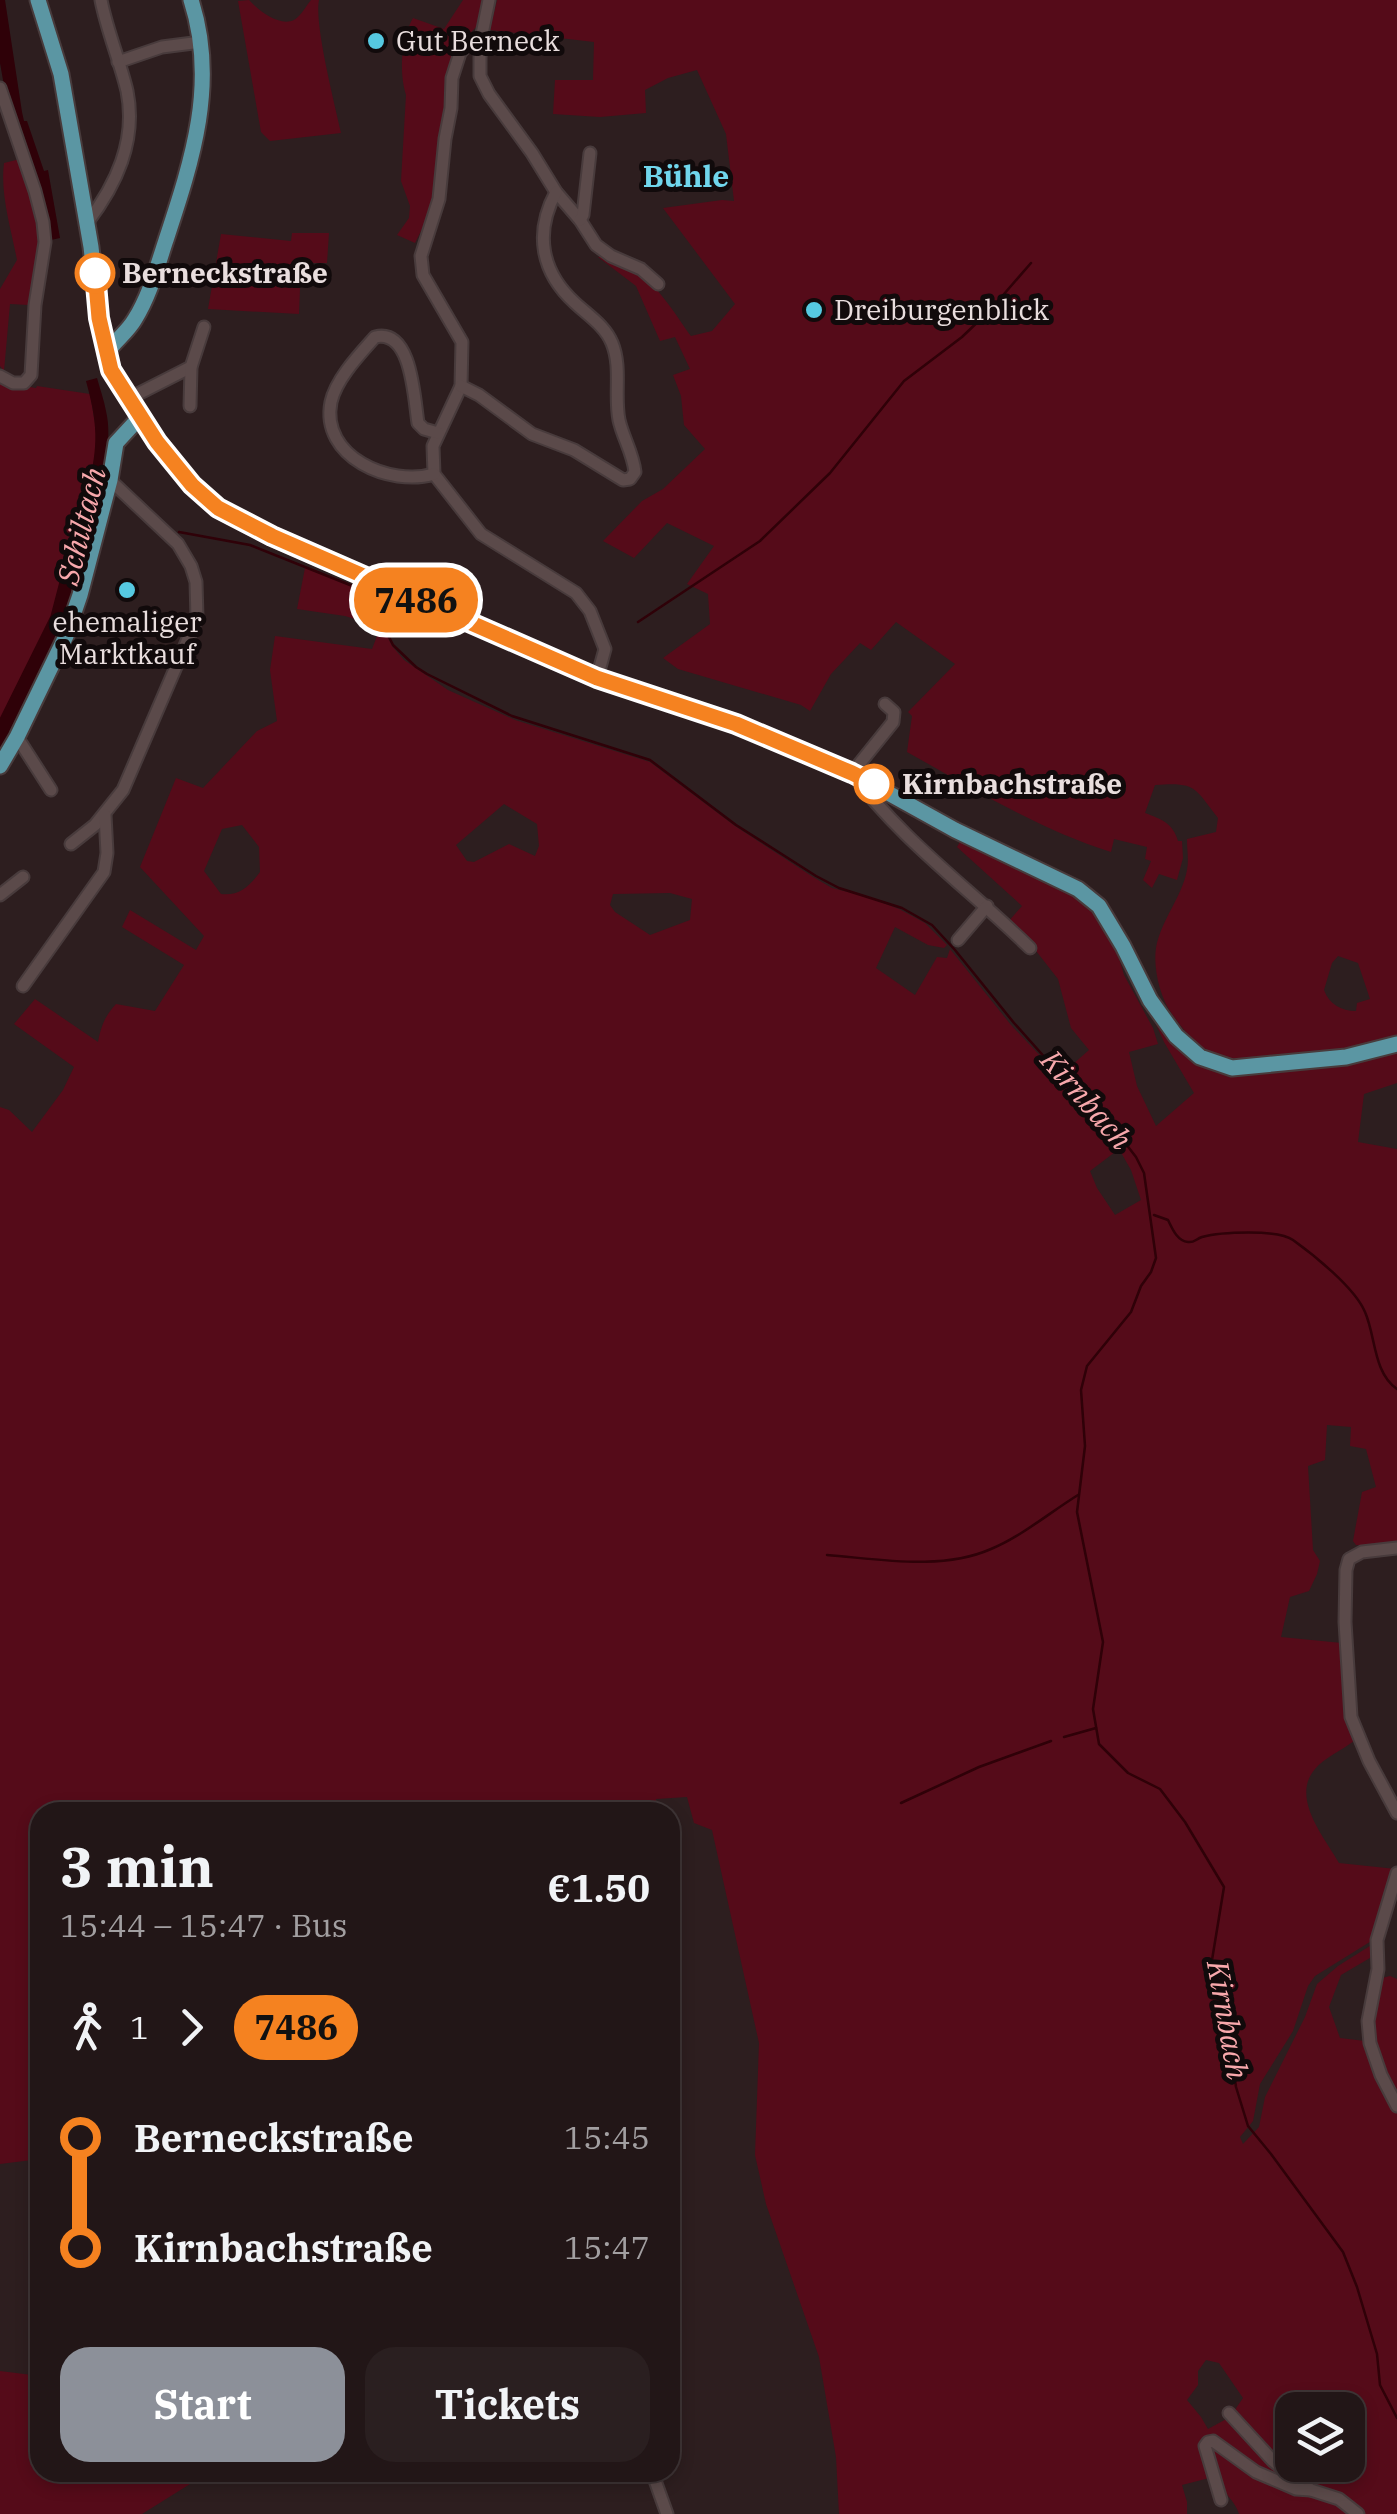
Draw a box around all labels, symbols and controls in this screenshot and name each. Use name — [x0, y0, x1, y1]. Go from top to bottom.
place label: Gut Berneck — [396, 22, 560, 59]
marker: Gut Berneck — [365, 30, 387, 52]
district label: Bühle — [643, 156, 729, 195]
marker: Berneckstraße — [76, 254, 114, 292]
place label: Berneckstraße — [122, 254, 328, 291]
place label: Dreiburgenblick — [834, 291, 1050, 328]
marker: Dreiburgenblick — [803, 299, 825, 321]
water label: Schiltach — [47, 463, 114, 589]
line badge: 7486 — [346, 568, 486, 632]
text: 7486 — [374, 577, 458, 623]
marker: ehemaliger Marktkauf — [116, 579, 138, 601]
place label: ehemaliger Marktkauf — [52, 603, 202, 672]
marker: Kirnbachstraße — [855, 765, 893, 803]
place label: Kirnbachstraße — [902, 765, 1122, 802]
water label: Kirnbach — [1032, 1040, 1142, 1158]
text: 3 min — [60, 1831, 214, 1902]
text: €1.50 — [547, 1863, 650, 1912]
text: 15:44 – 15:47 · Bus — [60, 1904, 347, 1946]
water label: Kirnbach — [1199, 1956, 1258, 2083]
icon: walk — [60, 2000, 115, 2055]
icon: forward — [164, 2000, 219, 2055]
text: 7486 — [254, 2004, 338, 2050]
text: 1 — [130, 2006, 149, 2048]
text: Berneckstraße — [134, 2113, 413, 2162]
text: 15:45 — [564, 2116, 650, 2158]
text: Kirnbachstraße — [134, 2223, 433, 2272]
text: 15:47 — [564, 2226, 650, 2268]
button: Start — [60, 2347, 345, 2462]
button: Tickets — [365, 2347, 650, 2462]
map controls — [1275, 2392, 1365, 2482]
button: layers — [1275, 2392, 1365, 2482]

